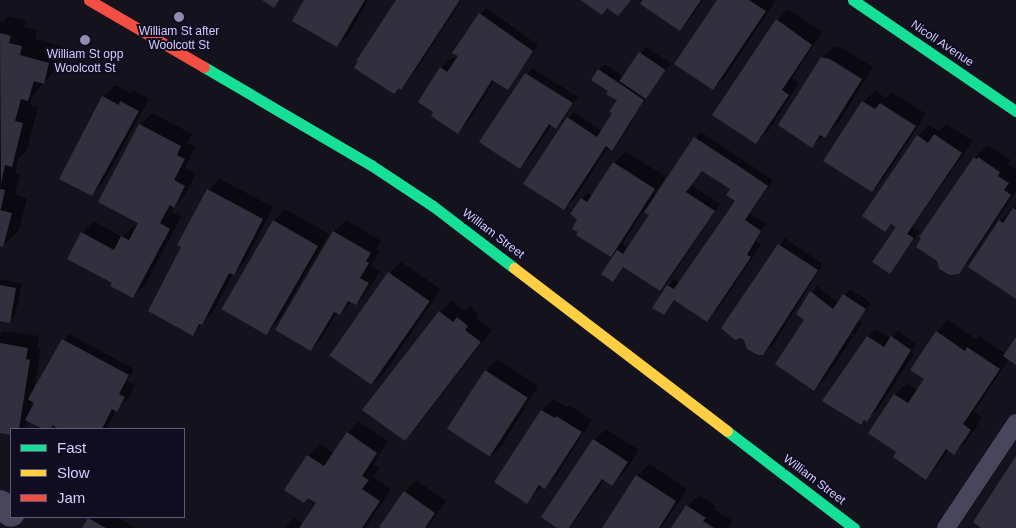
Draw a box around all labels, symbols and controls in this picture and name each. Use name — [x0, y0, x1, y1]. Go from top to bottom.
marker: William St after Woolcott St — [173, 11, 185, 23]
street label: Nicoll Avenue — [908, 18, 976, 70]
place label: William St after Woolcott St — [139, 25, 219, 53]
marker: William St opp Woolcott St — [79, 34, 91, 46]
place label: William St opp Woolcott St — [47, 48, 123, 76]
street label: William Street — [459, 206, 527, 262]
legend — [10, 428, 185, 518]
text: Fast — [57, 439, 86, 456]
street label: William Street — [780, 452, 848, 508]
text: Slow — [57, 464, 90, 481]
text: Jam — [57, 489, 85, 506]

